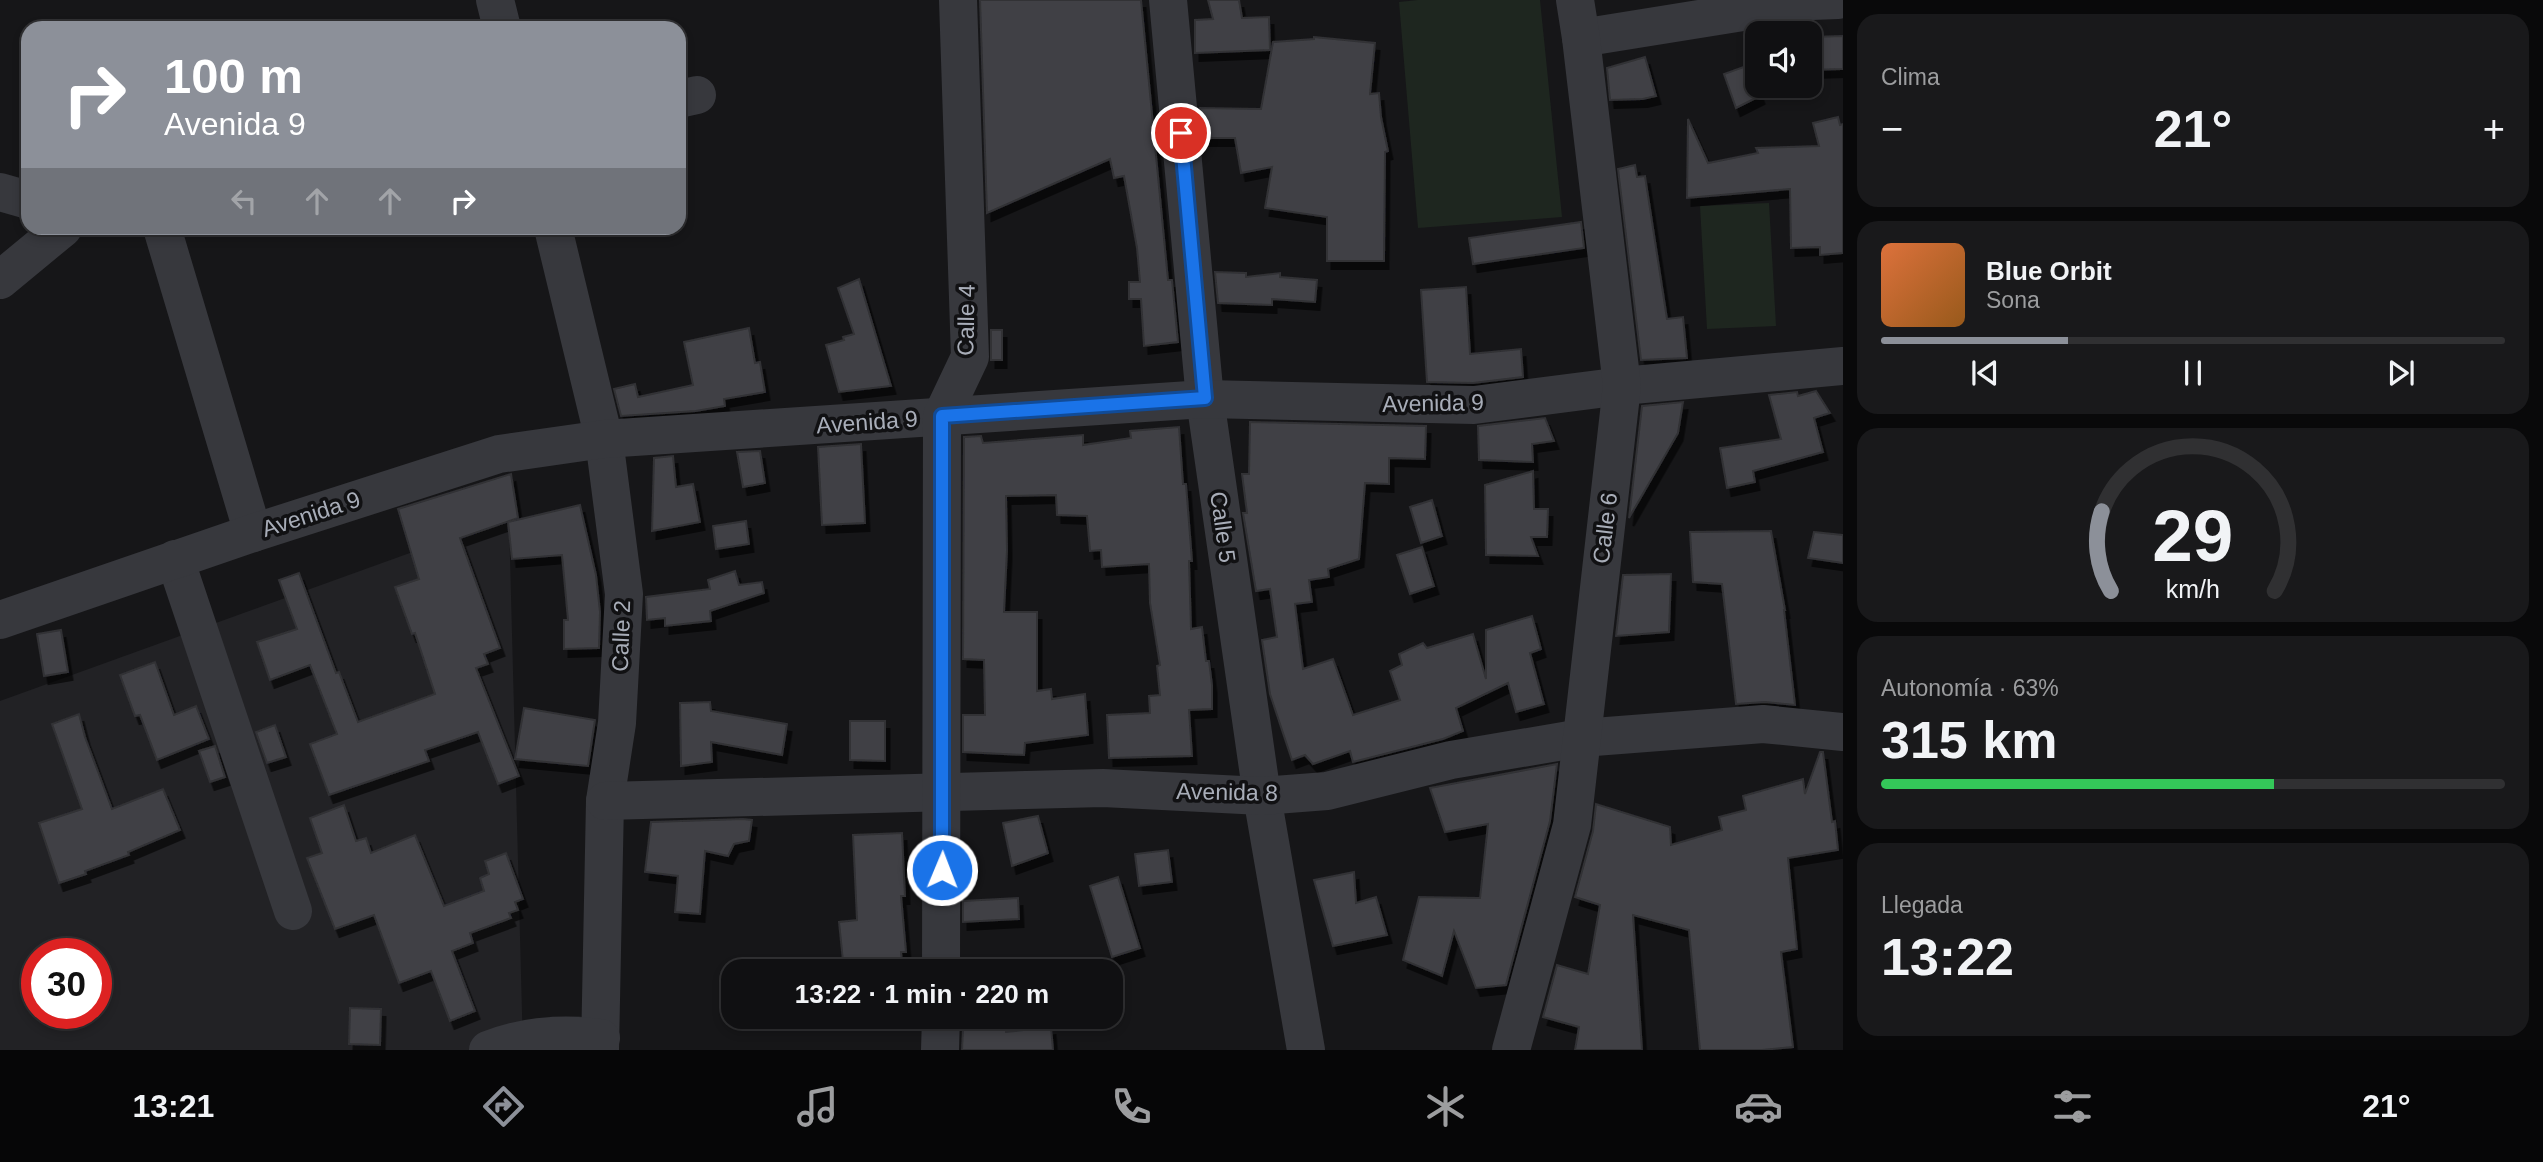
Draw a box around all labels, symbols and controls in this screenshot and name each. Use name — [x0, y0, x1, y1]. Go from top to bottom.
map controls — [1745, 21, 1822, 98]
button: sound — [1745, 21, 1822, 98]
icon: right — [49, 49, 140, 140]
text: 100 m — [164, 49, 303, 103]
text: Clima — [1881, 64, 1940, 90]
text: 21° — [2154, 100, 2232, 158]
pin — [1151, 103, 1211, 163]
text: Avenida 9 — [164, 106, 306, 142]
text: − — [1881, 108, 1903, 150]
text: + — [2483, 108, 2505, 150]
icon: arrive — [1162, 114, 1200, 152]
icon: left — [225, 182, 263, 220]
icon: ahead — [298, 182, 336, 220]
icon: ahead — [371, 182, 409, 220]
icon: right — [444, 182, 482, 220]
text: Blue Orbit — [1986, 256, 2112, 286]
street label: Calle 4 — [952, 284, 980, 356]
text: Sona — [1986, 287, 2040, 313]
icon: previous — [1966, 354, 2004, 392]
icon: pause — [2174, 354, 2212, 392]
icon: next — [2382, 354, 2420, 392]
street label: Avenida 9 — [1382, 389, 1484, 417]
street label: Avenida 9 — [815, 405, 919, 439]
street label: Avenida 9 — [259, 486, 363, 542]
street label: Calle 5 — [1205, 490, 1241, 564]
street label: Calle 6 — [1588, 491, 1622, 565]
text: 29 — [2153, 495, 2233, 576]
text: km/h — [2166, 575, 2220, 603]
street label: Calle 2 — [607, 600, 635, 672]
text: Autonomía · 63% — [1881, 675, 2059, 701]
text: 315 km — [1881, 711, 2057, 769]
street label: Avenida 8 — [1176, 778, 1278, 806]
position arrow — [905, 833, 979, 907]
text: Llegada — [1881, 892, 1963, 918]
text: 13:22 — [1881, 928, 2014, 986]
speed limit sign: 30 — [21, 938, 112, 1029]
text: 13:22 · 1 min · 220 m — [795, 979, 1049, 1009]
icon: directions — [479, 1082, 528, 1131]
icon: music — [793, 1082, 842, 1131]
icon: phone — [1107, 1082, 1156, 1131]
icon: climate — [1421, 1082, 1470, 1131]
icon: car — [1734, 1082, 1783, 1131]
icon: filters — [2048, 1082, 2097, 1131]
text: 13:21 — [132, 1088, 214, 1124]
text: 21° — [2362, 1088, 2411, 1124]

